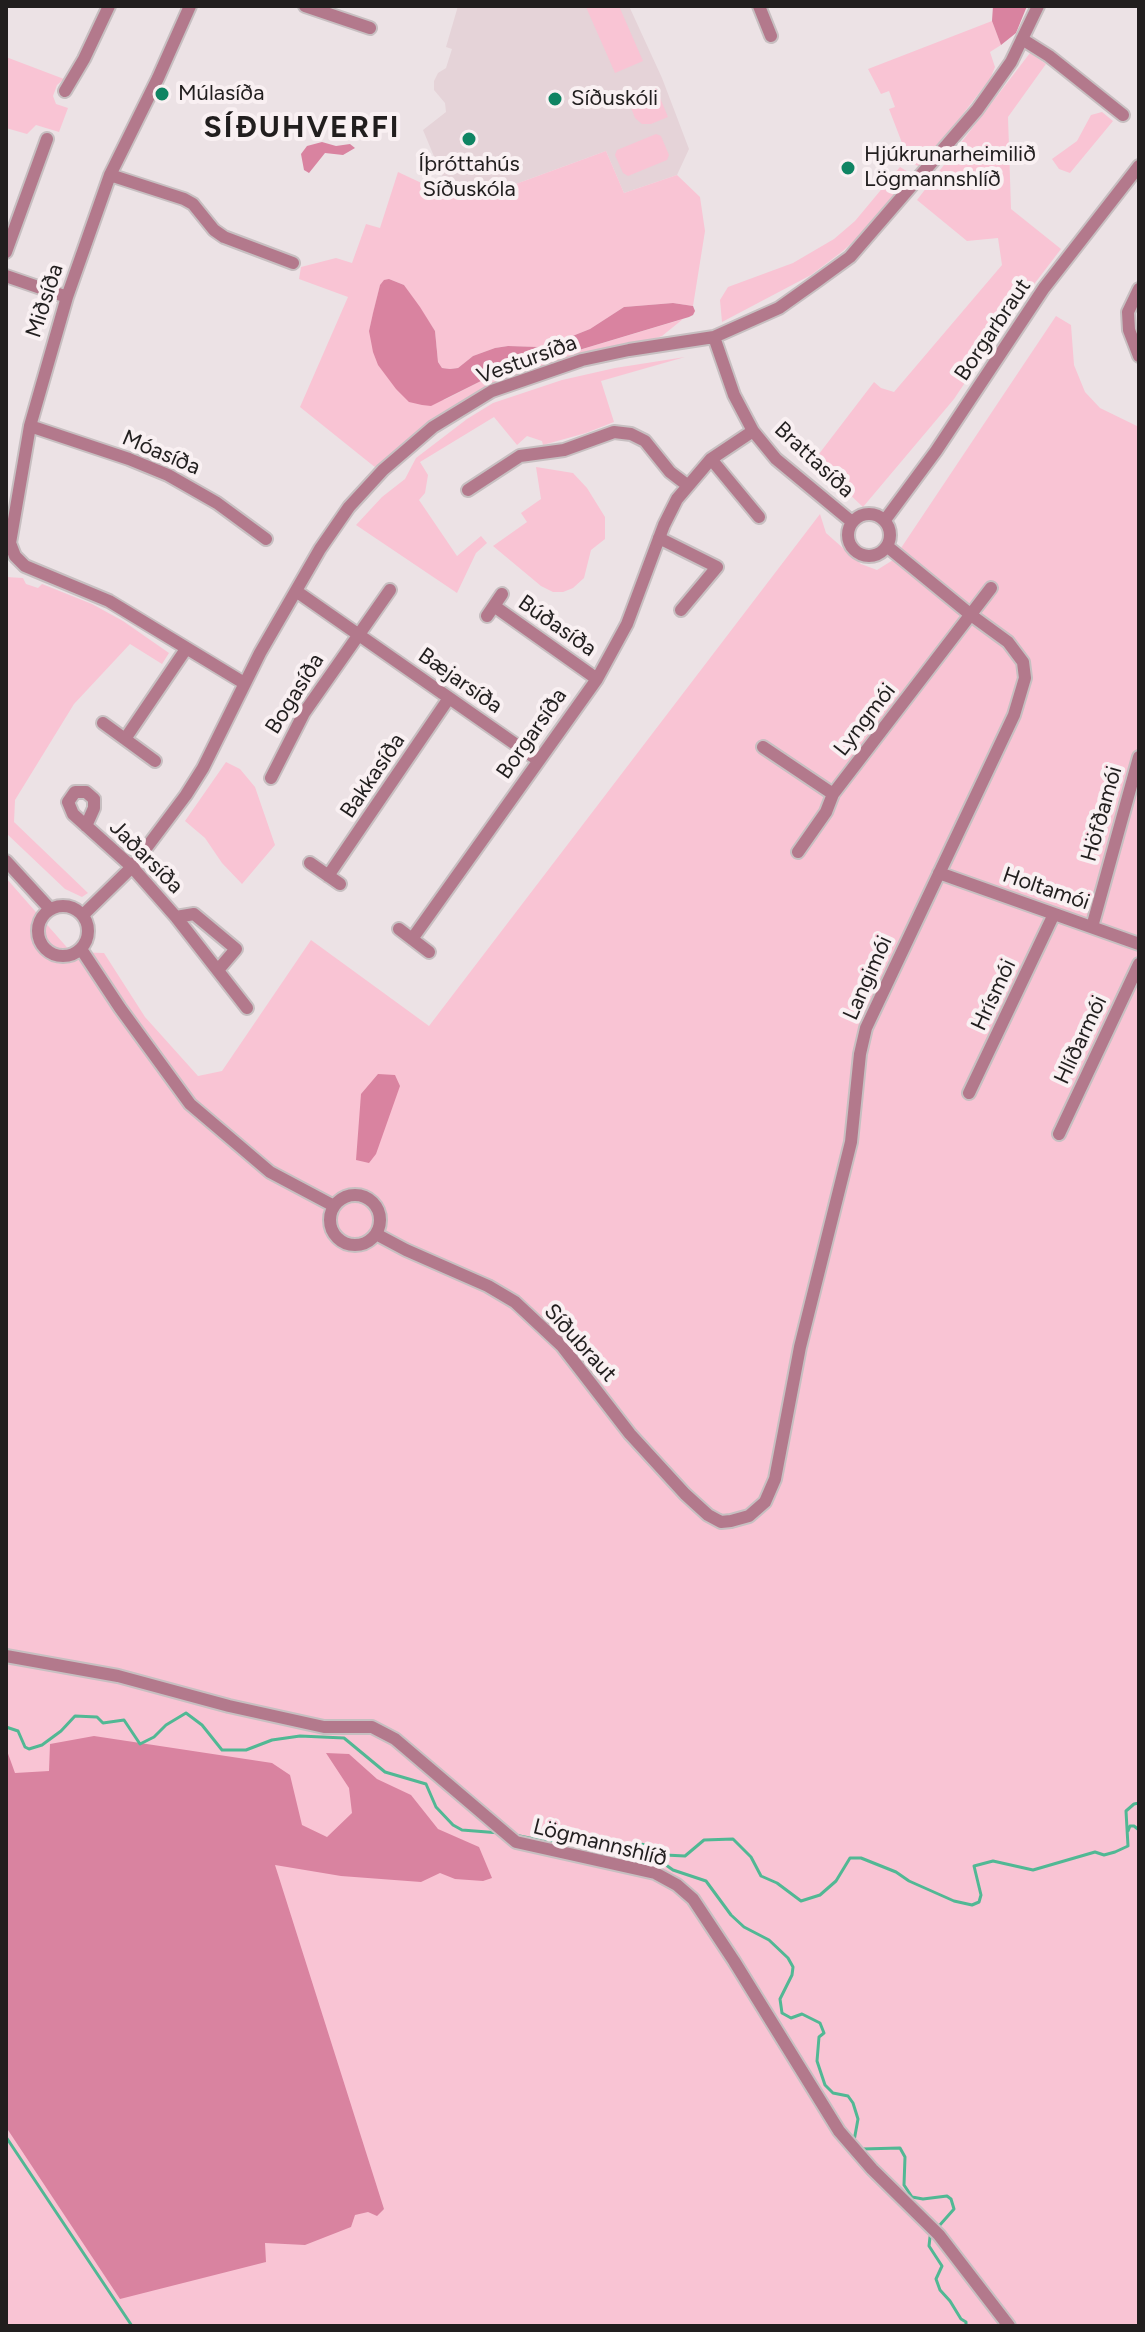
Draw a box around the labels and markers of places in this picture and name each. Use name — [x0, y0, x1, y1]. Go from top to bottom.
place label: Múlasíða — [178, 81, 264, 107]
marker: Múlasíða — [153, 85, 171, 103]
place label: Síðuskóli — [571, 86, 658, 112]
marker: Síðuskóli — [546, 90, 564, 108]
marker: Íþróttahús Síðuskóla — [460, 130, 478, 148]
place label: Hjúkrunarheimilið Lögmannshlíð — [864, 142, 1036, 194]
place label: Íþróttahús Síðuskóla — [418, 152, 520, 204]
marker: Hjúkrunarheimilið Lögmannshlíð — [839, 159, 857, 177]

